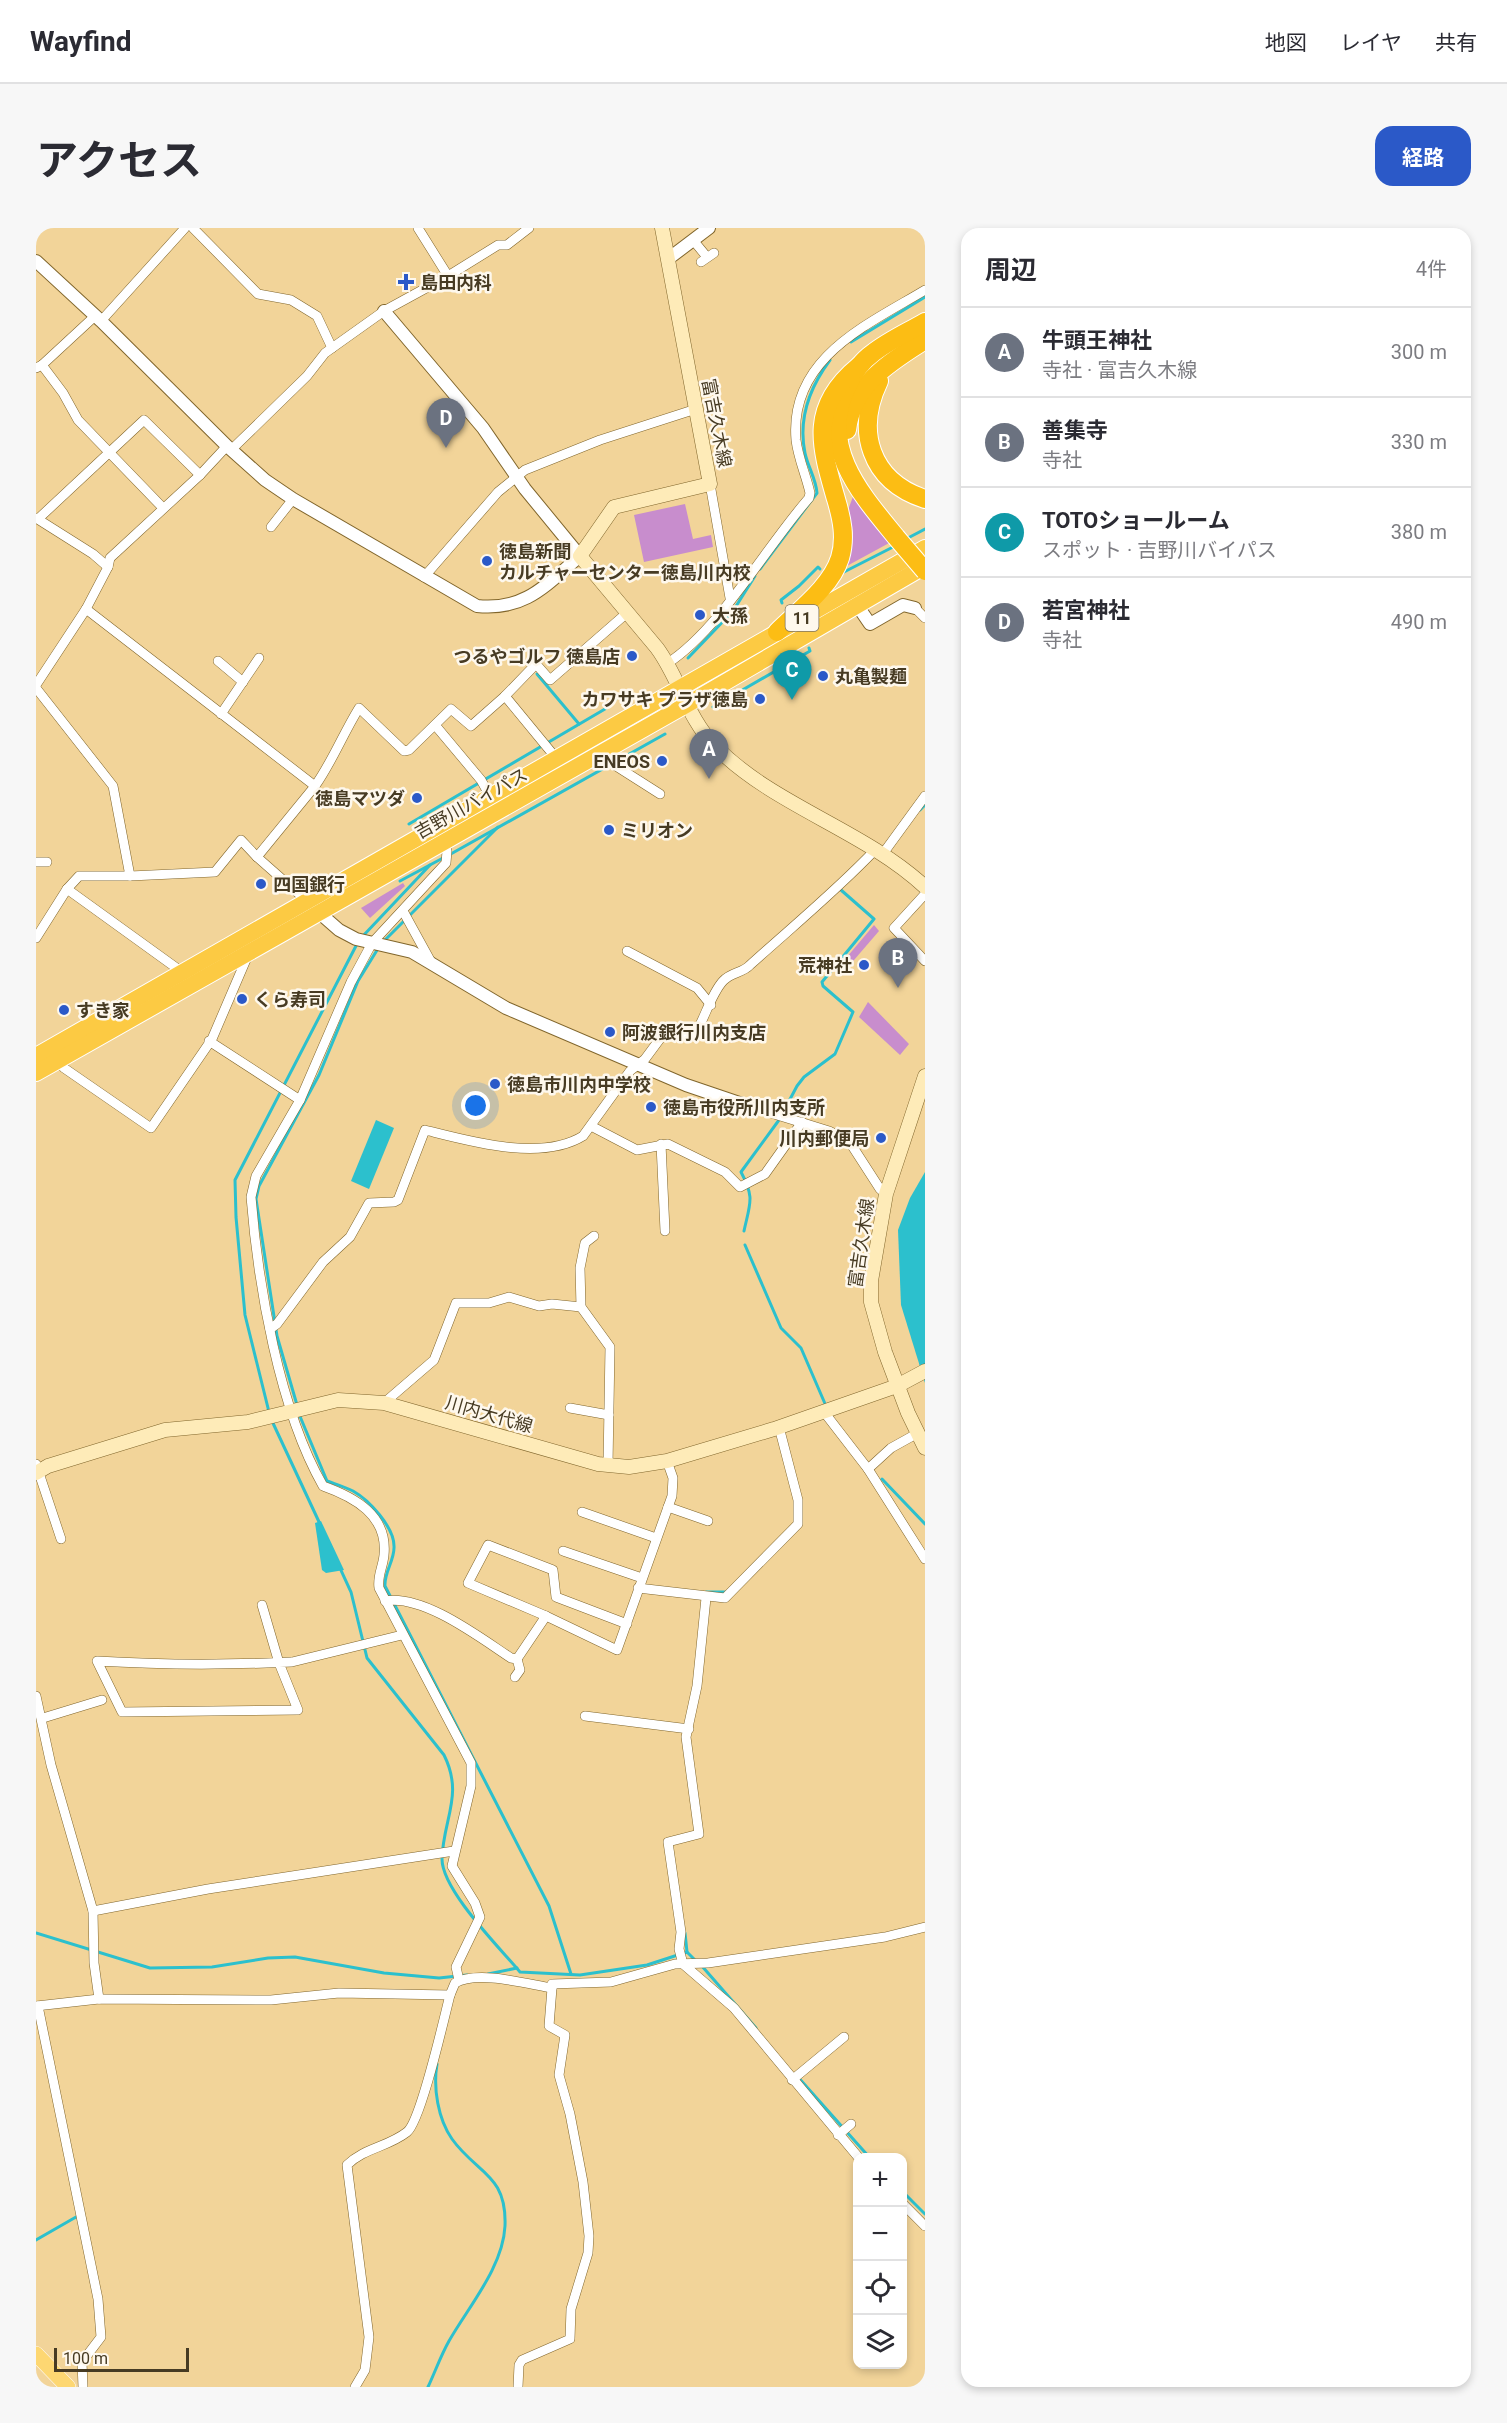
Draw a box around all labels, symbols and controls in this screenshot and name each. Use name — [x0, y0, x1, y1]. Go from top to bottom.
text: Wayfind — [30, 25, 131, 58]
text: 地図 — [1265, 31, 1307, 55]
text: レイヤ — [1340, 31, 1402, 55]
text: 共有 — [1435, 31, 1477, 55]
button: 経路 — [1375, 126, 1471, 186]
text: アクセス — [36, 136, 202, 185]
text: 周辺 — [985, 255, 1037, 285]
text: 4件 — [1416, 257, 1447, 281]
place label: 島田内科 — [420, 272, 492, 293]
marker: 島田内科 — [397, 273, 415, 291]
text: 牛頭王神社 — [1042, 328, 1152, 353]
text: A — [998, 340, 1011, 364]
text: 300 m — [1391, 340, 1447, 364]
text: 寺社 · 富吉久木線 — [1042, 358, 1197, 382]
street label: 富吉久木線 — [698, 377, 736, 469]
pin: D — [426, 398, 466, 448]
text: 善集寺 — [1042, 418, 1108, 443]
text: B — [998, 430, 1011, 454]
text: 330 m — [1391, 430, 1447, 454]
text: 寺社 — [1042, 448, 1082, 472]
text: TOTOショールーム — [1042, 508, 1230, 533]
text: C — [998, 520, 1011, 544]
text: 380 m — [1391, 520, 1447, 544]
text: スポット · 吉野川バイパス — [1042, 538, 1277, 562]
place label: 徳島新聞 カルチャーセンター徳島川内校 — [499, 541, 751, 583]
marker: 徳島新聞 カルチャーセンター徳島川内校 — [480, 554, 494, 568]
text: 若宮神社 — [1042, 598, 1130, 623]
place label: 大孫 — [712, 605, 748, 626]
road number: 11 — [786, 605, 819, 631]
marker: 大孫 — [693, 608, 707, 622]
text: D — [998, 610, 1011, 634]
text: 490 m — [1391, 610, 1447, 634]
text: 寺社 — [1042, 628, 1082, 652]
place label: つるやゴルフ 徳島店 — [454, 646, 620, 667]
marker: つるやゴルフ 徳島店 — [625, 649, 639, 663]
pin: C — [772, 650, 812, 700]
place label: 丸亀製麺 — [835, 666, 907, 687]
marker: 丸亀製麺 — [816, 669, 830, 683]
place label: カワサキ プラザ徳島 — [582, 689, 748, 710]
marker: カワサキ プラザ徳島 — [753, 692, 767, 706]
pin: A — [690, 730, 728, 779]
place label: ENEOS — [594, 751, 650, 772]
marker: ENEOS — [655, 754, 669, 768]
street label: 吉野川バイパス — [411, 763, 531, 843]
place label: 徳島マツダ — [315, 788, 405, 809]
marker: 徳島マツダ — [410, 791, 424, 805]
place label: ミリオン — [621, 820, 693, 841]
marker: ミリオン — [602, 823, 616, 837]
place label: 四国銀行 — [273, 874, 345, 895]
marker: 四国銀行 — [254, 877, 268, 891]
pin: B — [878, 938, 918, 988]
place label: 荒神社 — [798, 955, 852, 976]
marker: 荒神社 — [857, 958, 871, 972]
place label: くら寿司 — [254, 989, 326, 1010]
marker: くら寿司 — [235, 992, 249, 1006]
place label: すき家 — [76, 1000, 130, 1021]
marker: すき家 — [57, 1003, 71, 1017]
place label: 阿波銀行川内支店 — [622, 1022, 766, 1043]
marker: 阿波銀行川内支店 — [603, 1025, 617, 1039]
place label: 徳島市川内中学校 — [507, 1074, 651, 1095]
marker: 徳島市川内中学校 — [488, 1077, 502, 1091]
your location — [461, 1091, 490, 1120]
place label: 徳島市役所川内支所 — [663, 1097, 825, 1118]
marker: 徳島市役所川内支所 — [644, 1100, 658, 1114]
place label: 川内郵便局 — [779, 1128, 869, 1149]
marker: 川内郵便局 — [874, 1131, 888, 1145]
street label: 富吉久木線 — [844, 1197, 878, 1289]
street label: 川内大代線 — [443, 1392, 535, 1436]
map controls — [853, 2153, 907, 2369]
button: + — [853, 2153, 907, 2207]
button: − — [853, 2207, 907, 2261]
button: locate — [853, 2261, 907, 2315]
button: layers — [853, 2315, 907, 2369]
scale bar — [54, 2345, 189, 2372]
text: 100 m — [63, 2349, 108, 2368]

